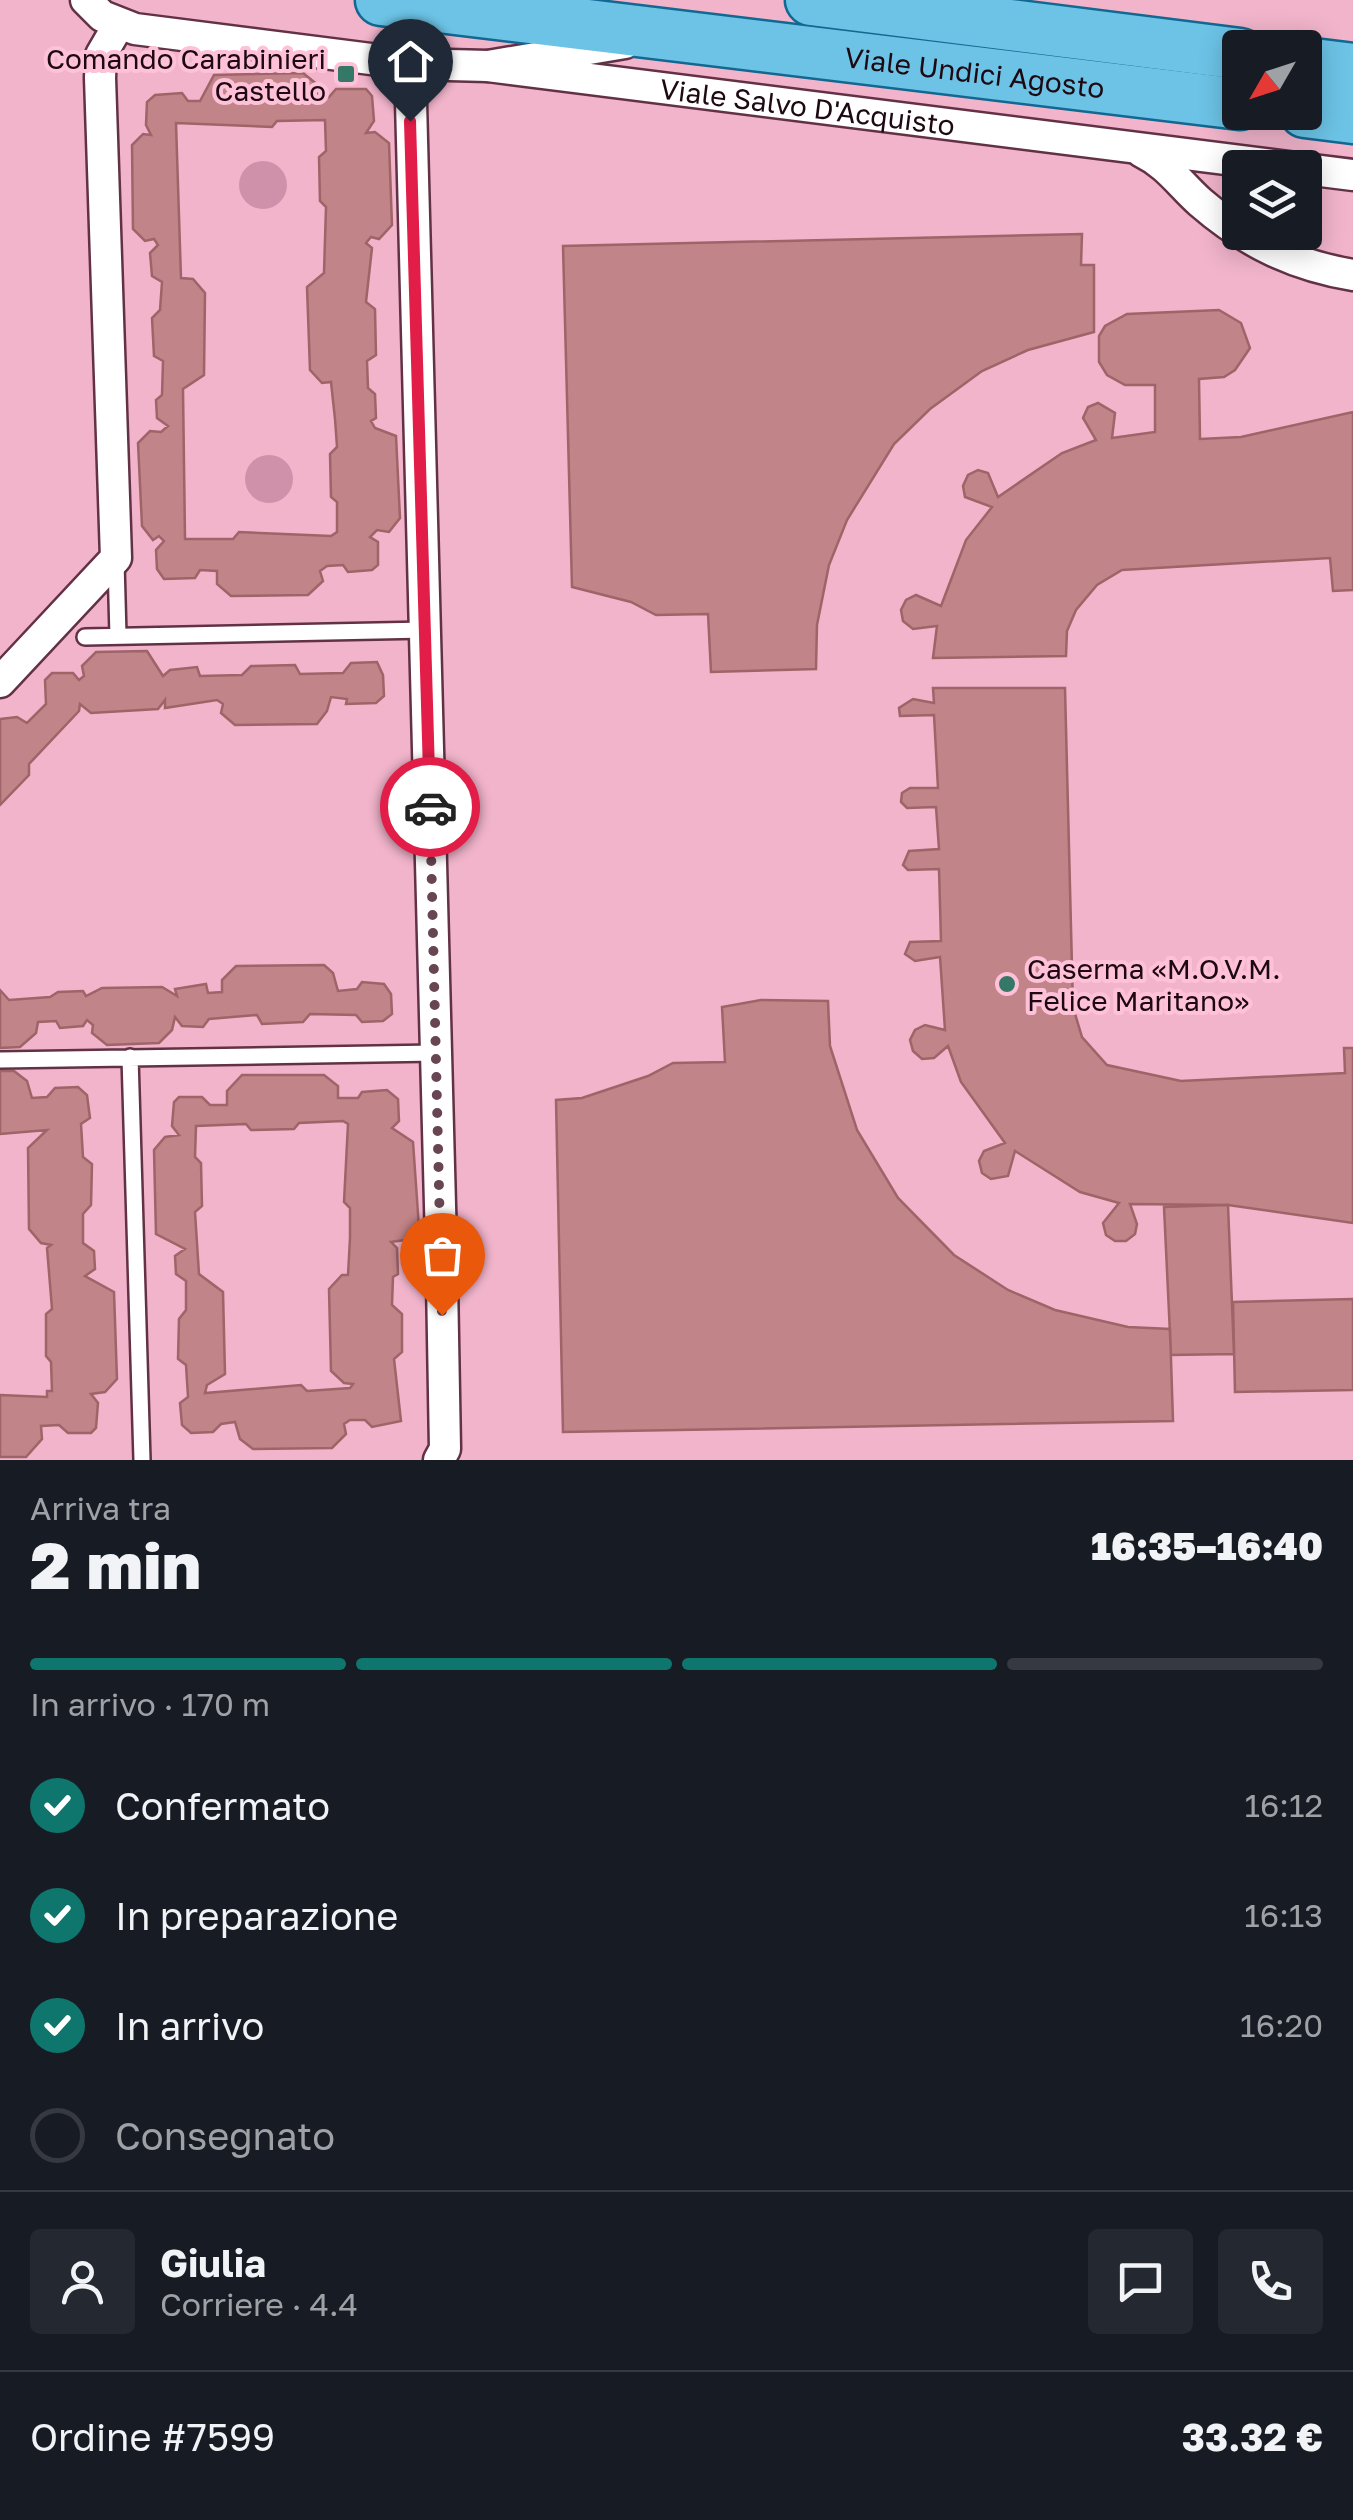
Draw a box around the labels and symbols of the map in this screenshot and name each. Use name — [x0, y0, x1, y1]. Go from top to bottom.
pin — [368, 19, 453, 122]
north arrow — [1222, 30, 1322, 130]
street label: Viale Undici Agosto — [843, 40, 1107, 104]
place label: Comando Carabinieri Castello — [46, 42, 326, 107]
marker: Comando Carabinieri Castello — [335, 63, 357, 85]
street label: Viale Salvo D'Acquisto — [658, 71, 957, 141]
courier — [380, 757, 480, 857]
place label: Caserma «M.O.V.M. Felice Maritano» — [1027, 952, 1281, 1017]
marker: Caserma «M.O.V.M. Felice Maritano» — [996, 973, 1018, 995]
pin — [400, 1213, 485, 1316]

